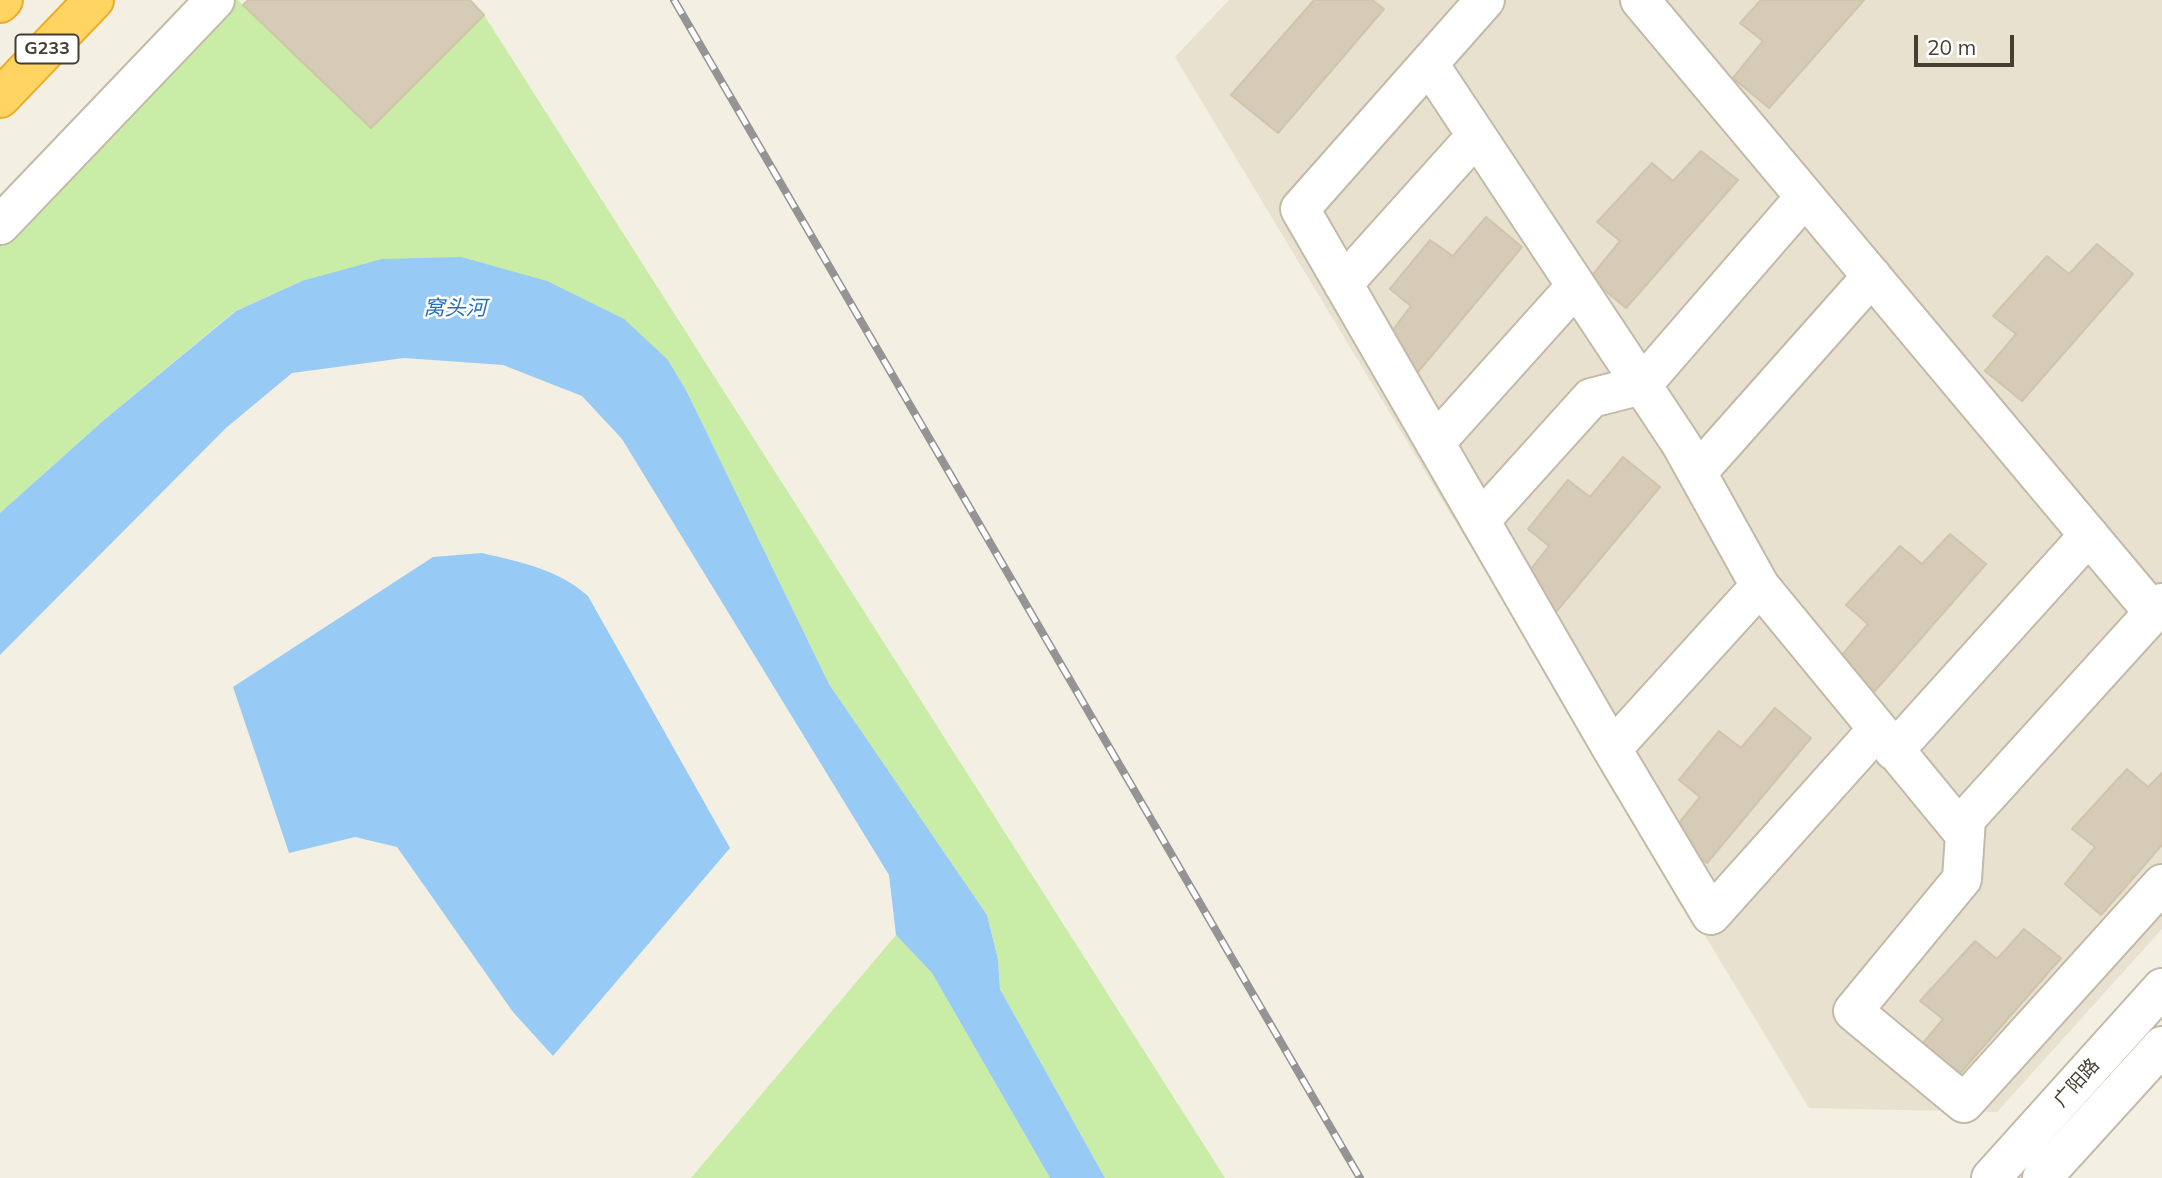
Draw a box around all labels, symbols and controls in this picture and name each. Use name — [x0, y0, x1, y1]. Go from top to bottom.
scale bar — [1917, 21, 2017, 65]
road number: G233 — [16, 34, 78, 64]
text: 20 m — [1927, 34, 1976, 60]
water label: 窝头河 — [424, 296, 486, 322]
street label: 广阳路 — [2049, 1054, 2105, 1112]

